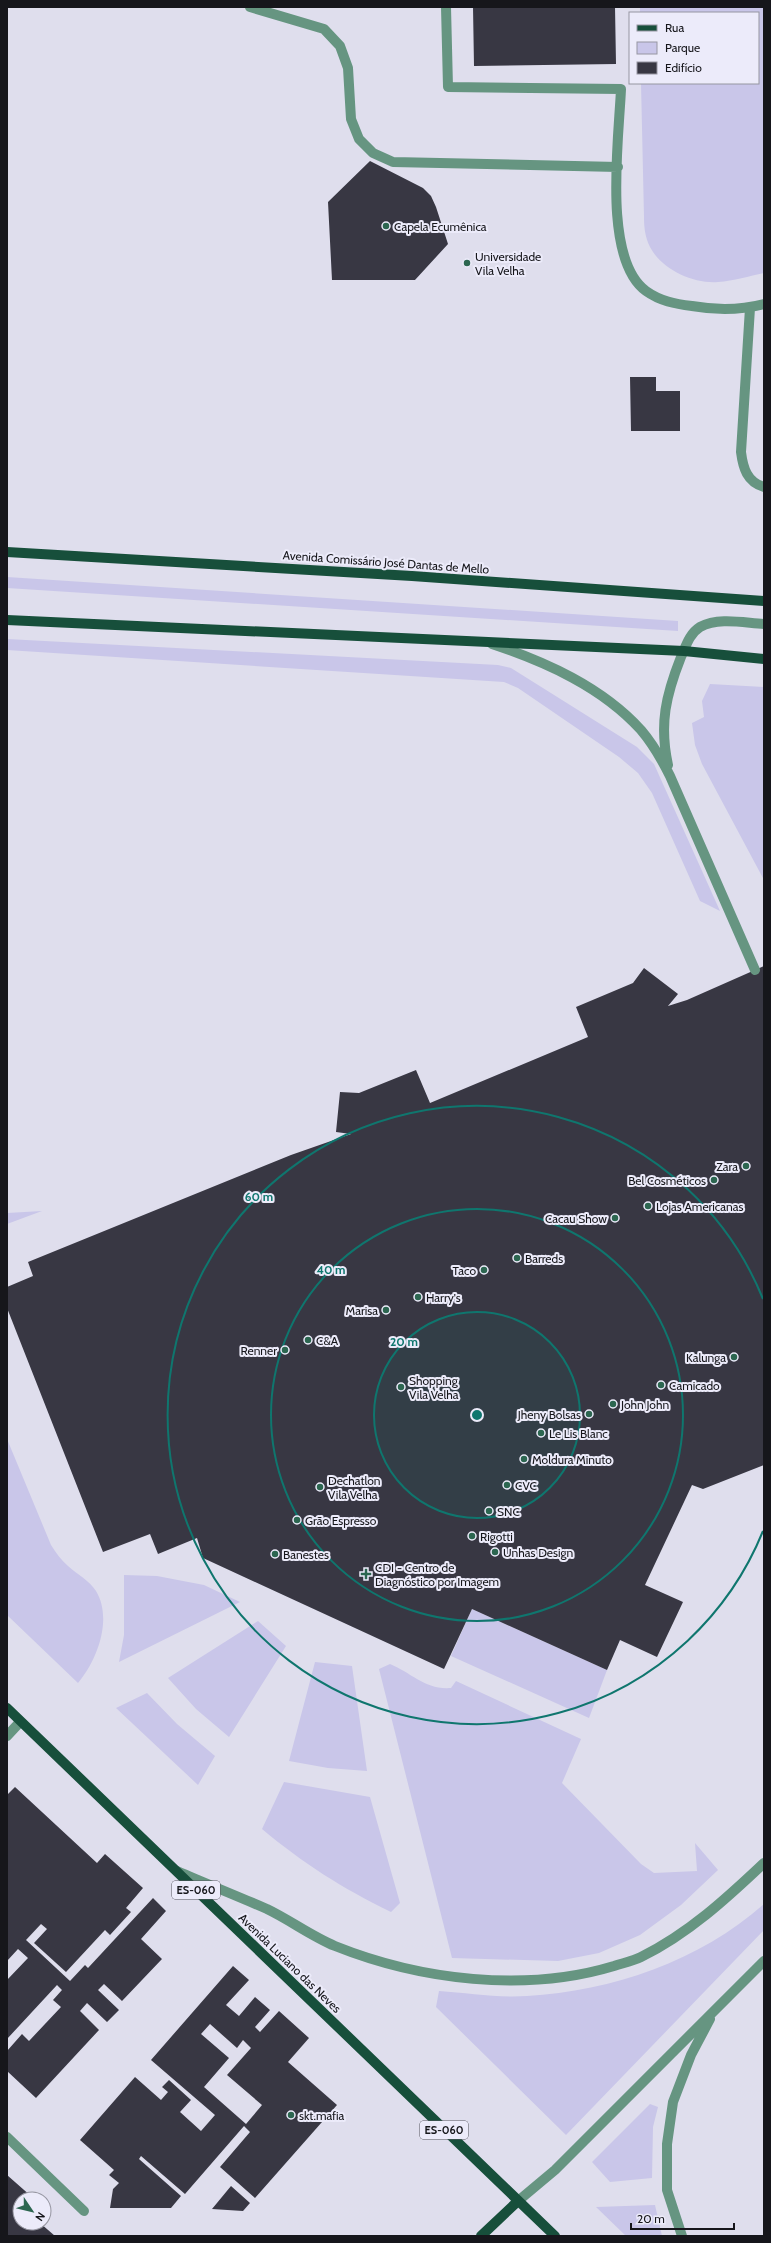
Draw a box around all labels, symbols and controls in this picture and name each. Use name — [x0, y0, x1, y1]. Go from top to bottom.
legend — [629, 12, 759, 84]
text: Rua — [665, 20, 684, 35]
text: Parque — [665, 40, 700, 55]
text: Edifício — [665, 60, 702, 75]
place label: Capela Ecumênica — [394, 219, 487, 234]
marker: Capela Ecumênica — [381, 221, 391, 231]
place label: Universidade Vila Velha — [475, 249, 541, 278]
marker: Universidade Vila Velha — [462, 258, 472, 268]
street label: Avenida Comissário José Dantas de Mello — [282, 547, 490, 577]
place label: Zara — [716, 1159, 738, 1174]
marker: Zara — [741, 1161, 751, 1171]
place label: Bel Cosméticos — [628, 1173, 706, 1188]
marker: Bel Cosméticos — [709, 1175, 719, 1185]
text: 60 m — [245, 1189, 273, 1204]
place label: Lojas Americanas — [656, 1199, 744, 1214]
marker: Lojas Americanas — [643, 1201, 653, 1211]
place label: Cacau Show — [545, 1211, 607, 1226]
marker: Cacau Show — [610, 1213, 620, 1223]
place label: Barreds — [525, 1251, 563, 1266]
marker: Barreds — [512, 1253, 522, 1263]
text: 40 m — [316, 1262, 346, 1277]
place label: Taco — [453, 1263, 476, 1278]
marker: Taco — [479, 1265, 489, 1275]
place label: Harry's — [426, 1290, 461, 1305]
marker: Harry's — [413, 1292, 423, 1302]
place label: Marisa — [346, 1303, 378, 1318]
marker: Marisa — [381, 1305, 391, 1315]
place label: C&A — [316, 1333, 339, 1348]
text: 20 m — [390, 1334, 418, 1349]
marker: C&A — [303, 1335, 313, 1345]
place label: Renner — [240, 1343, 277, 1358]
marker: Renner — [280, 1345, 290, 1355]
place label: Kalunga — [686, 1350, 726, 1365]
marker: Kalunga — [729, 1352, 739, 1362]
place label: Shopping Vila Velha — [409, 1373, 459, 1402]
place label: Camicado — [669, 1378, 720, 1393]
marker: Camicado — [656, 1380, 666, 1390]
marker: Shopping Vila Velha — [396, 1382, 406, 1392]
place label: John John — [620, 1397, 669, 1412]
marker: John John — [608, 1399, 618, 1409]
place label: Jheny Bolsas — [517, 1407, 581, 1422]
centre of rings — [470, 1408, 484, 1422]
marker: Jheny Bolsas — [584, 1409, 594, 1419]
place label: Le Lis Blanc — [549, 1426, 608, 1441]
marker: Le Lis Blanc — [536, 1428, 546, 1438]
place label: Moldura Minuto — [532, 1452, 612, 1467]
marker: Moldura Minuto — [519, 1454, 529, 1464]
place label: Dechatlon Vila Velha — [328, 1473, 381, 1502]
place label: CVC — [515, 1478, 537, 1493]
marker: CVC — [502, 1480, 512, 1490]
marker: Dechatlon Vila Velha — [315, 1482, 325, 1492]
place label: SNC — [497, 1504, 520, 1519]
marker: SNC — [484, 1506, 494, 1516]
place label: Grão Espresso — [305, 1513, 377, 1528]
marker: Grão Espresso — [292, 1515, 302, 1525]
place label: Rigotti — [480, 1529, 513, 1544]
marker: Rigotti — [467, 1531, 477, 1541]
place label: Unhas Design — [503, 1545, 573, 1560]
place label: Banestes — [283, 1547, 329, 1562]
marker: Unhas Design — [490, 1547, 500, 1557]
marker: Banestes — [270, 1549, 280, 1559]
place label: CDI - Centro de Diagnóstico por Imagem — [375, 1560, 499, 1589]
marker: CDI - Centro de Diagnóstico por Imagem — [360, 1568, 372, 1580]
road number: ES-060 — [172, 1881, 220, 1899]
street label: Avenida Luciano das Neves — [236, 1910, 344, 2016]
place label: skt.mafia — [299, 2108, 345, 2123]
marker: skt.mafia — [286, 2110, 296, 2120]
road number: ES-060 — [420, 2121, 468, 2139]
north arrow — [12, 2191, 52, 2231]
scale bar — [631, 2205, 734, 2231]
text: N — [32, 2210, 48, 2224]
text: 20 m — [637, 2211, 665, 2226]

